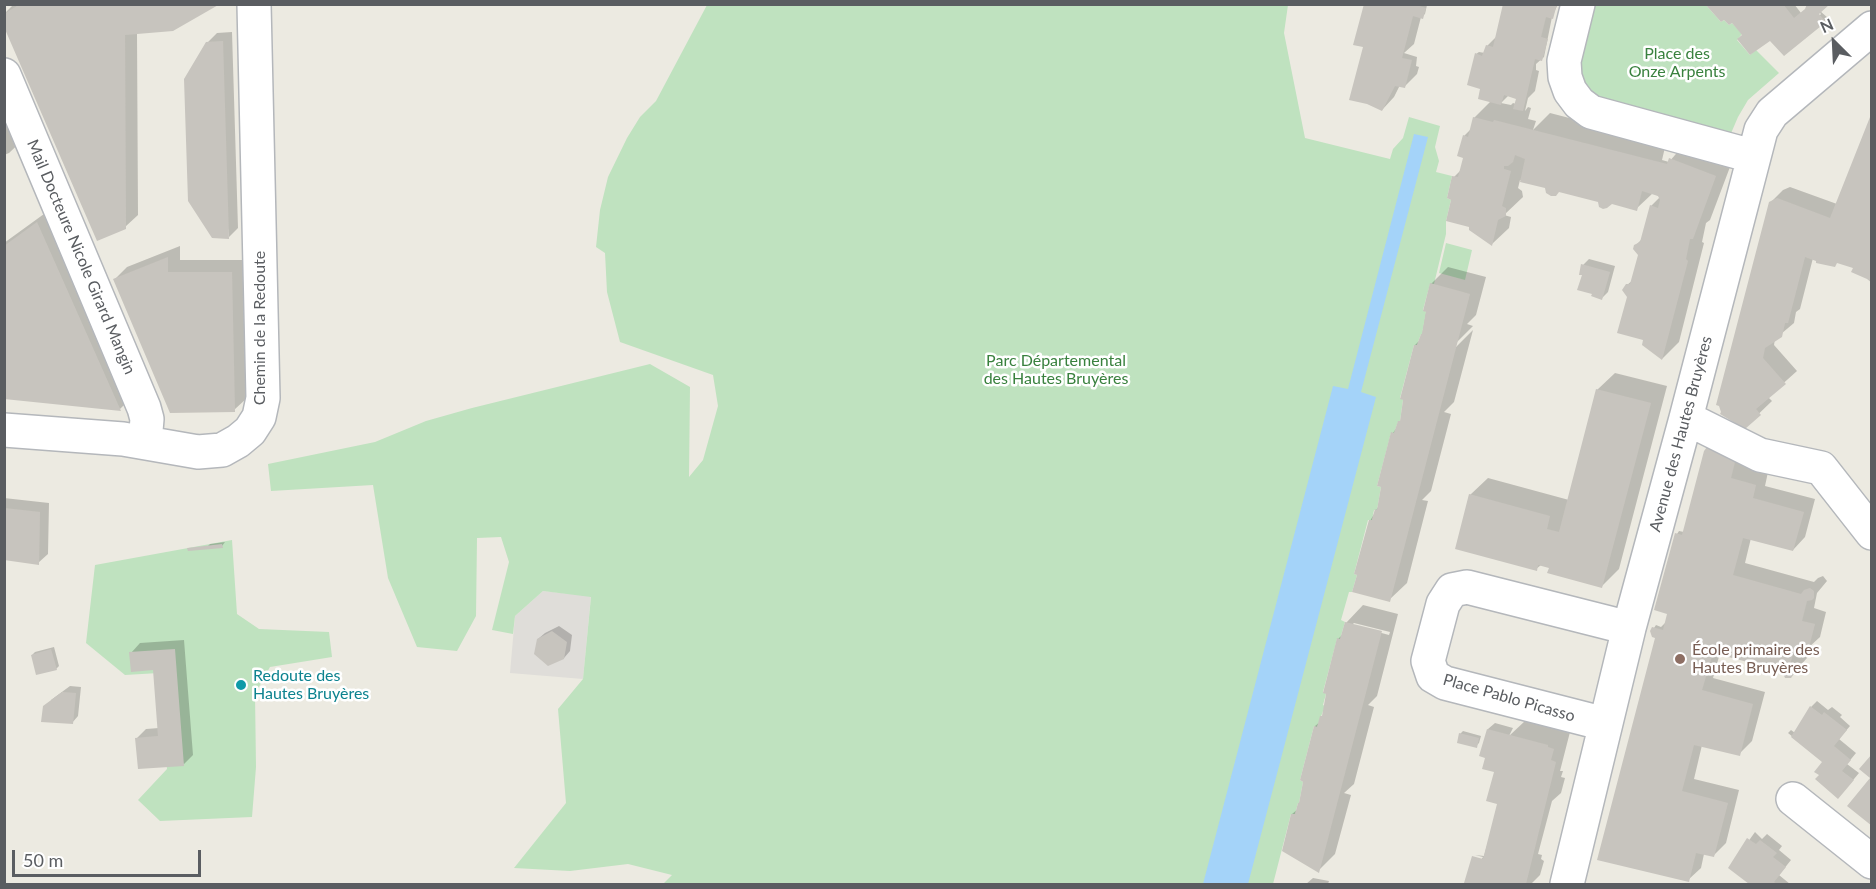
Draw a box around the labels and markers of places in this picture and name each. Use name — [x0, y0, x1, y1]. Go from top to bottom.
place label: École primaire des Hautes Bruyères — [1692, 640, 1820, 678]
marker: École primaire des Hautes Bruyères — [1673, 652, 1687, 666]
place label: Redoute des Hautes Bruyères — [253, 666, 369, 704]
marker: Redoute des Hautes Bruyères — [234, 678, 248, 692]

